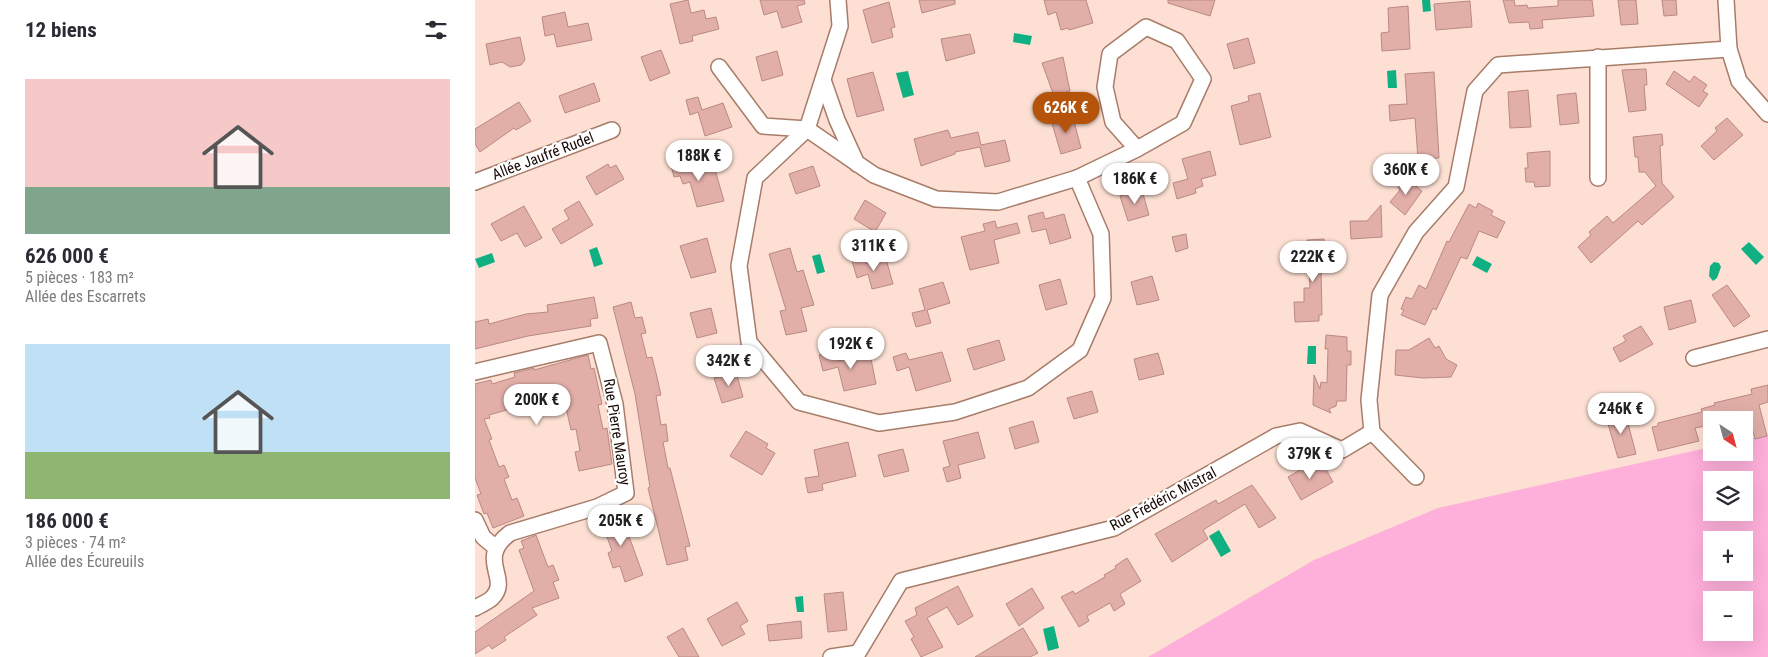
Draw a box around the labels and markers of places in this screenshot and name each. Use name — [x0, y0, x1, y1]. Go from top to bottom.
pin: 626K € — [1025, 92, 1107, 134]
pin: 188K € — [658, 140, 740, 182]
pin: 360K € — [1365, 154, 1447, 196]
pin: 186K € — [1094, 162, 1176, 205]
pin: 311K € — [833, 230, 915, 272]
pin: 222K € — [1272, 240, 1354, 283]
pin: 192K € — [810, 328, 892, 370]
pin: 342K € — [688, 344, 770, 387]
pin: 200K € — [496, 384, 578, 426]
pin: 246K € — [1580, 392, 1662, 435]
pin: 379K € — [1269, 438, 1351, 480]
pin: 205K € — [580, 504, 662, 547]

